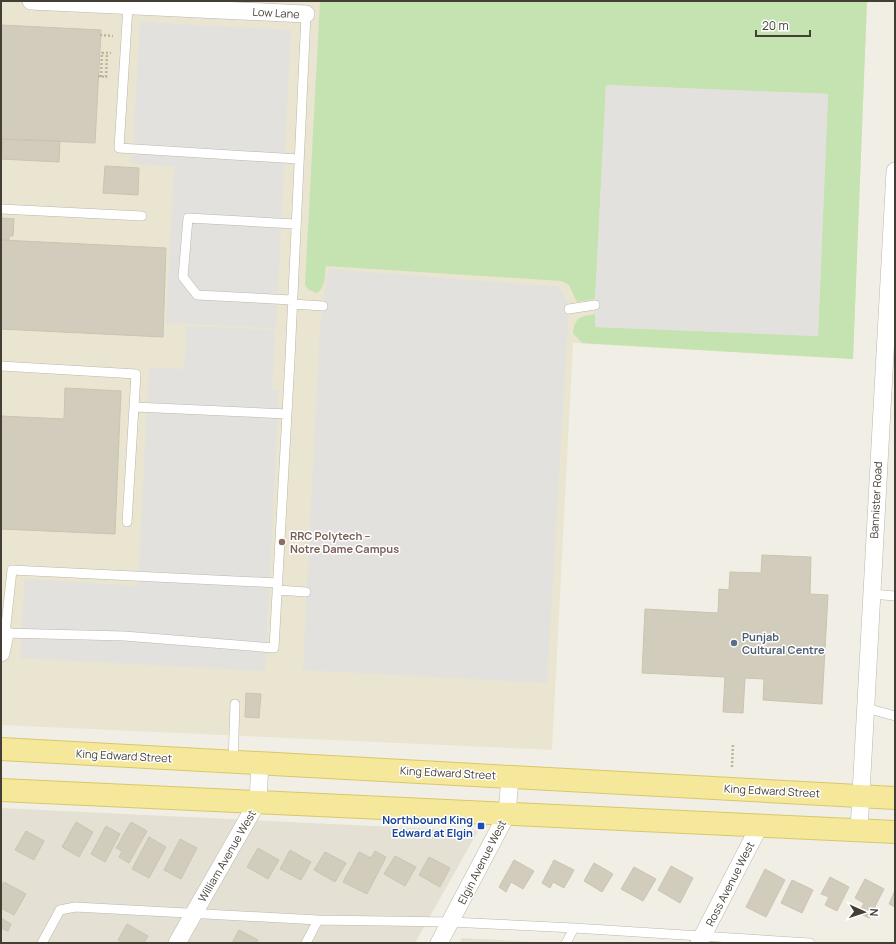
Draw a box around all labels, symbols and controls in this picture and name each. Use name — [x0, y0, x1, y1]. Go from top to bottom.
street label: Low Lane — [252, 4, 301, 21]
scale bar — [756, 12, 810, 38]
text: 20 m — [762, 17, 789, 34]
street label: Bannister Road — [866, 461, 885, 539]
place label: RRC Polytech – Notre Dame Campus — [290, 528, 399, 556]
marker: RRC Polytech – Notre Dame Campus — [277, 537, 287, 547]
place label: Punjab Cultural Centre — [742, 629, 825, 657]
marker: Punjab Cultural Centre — [729, 638, 739, 648]
street label: King Edward Street — [76, 745, 172, 766]
street label: King Edward Street — [400, 762, 496, 783]
street label: King Edward Street — [724, 780, 820, 801]
street label: William Avenue West — [194, 807, 259, 905]
place label: Northbound King Edward at Elgin — [382, 812, 473, 840]
street label: Elgin Avenue West — [454, 817, 509, 907]
marker: Northbound King Edward at Elgin — [476, 821, 486, 831]
street label: Ross Avenue West — [702, 839, 757, 929]
north arrow — [844, 892, 884, 932]
text: N — [867, 908, 882, 917]

